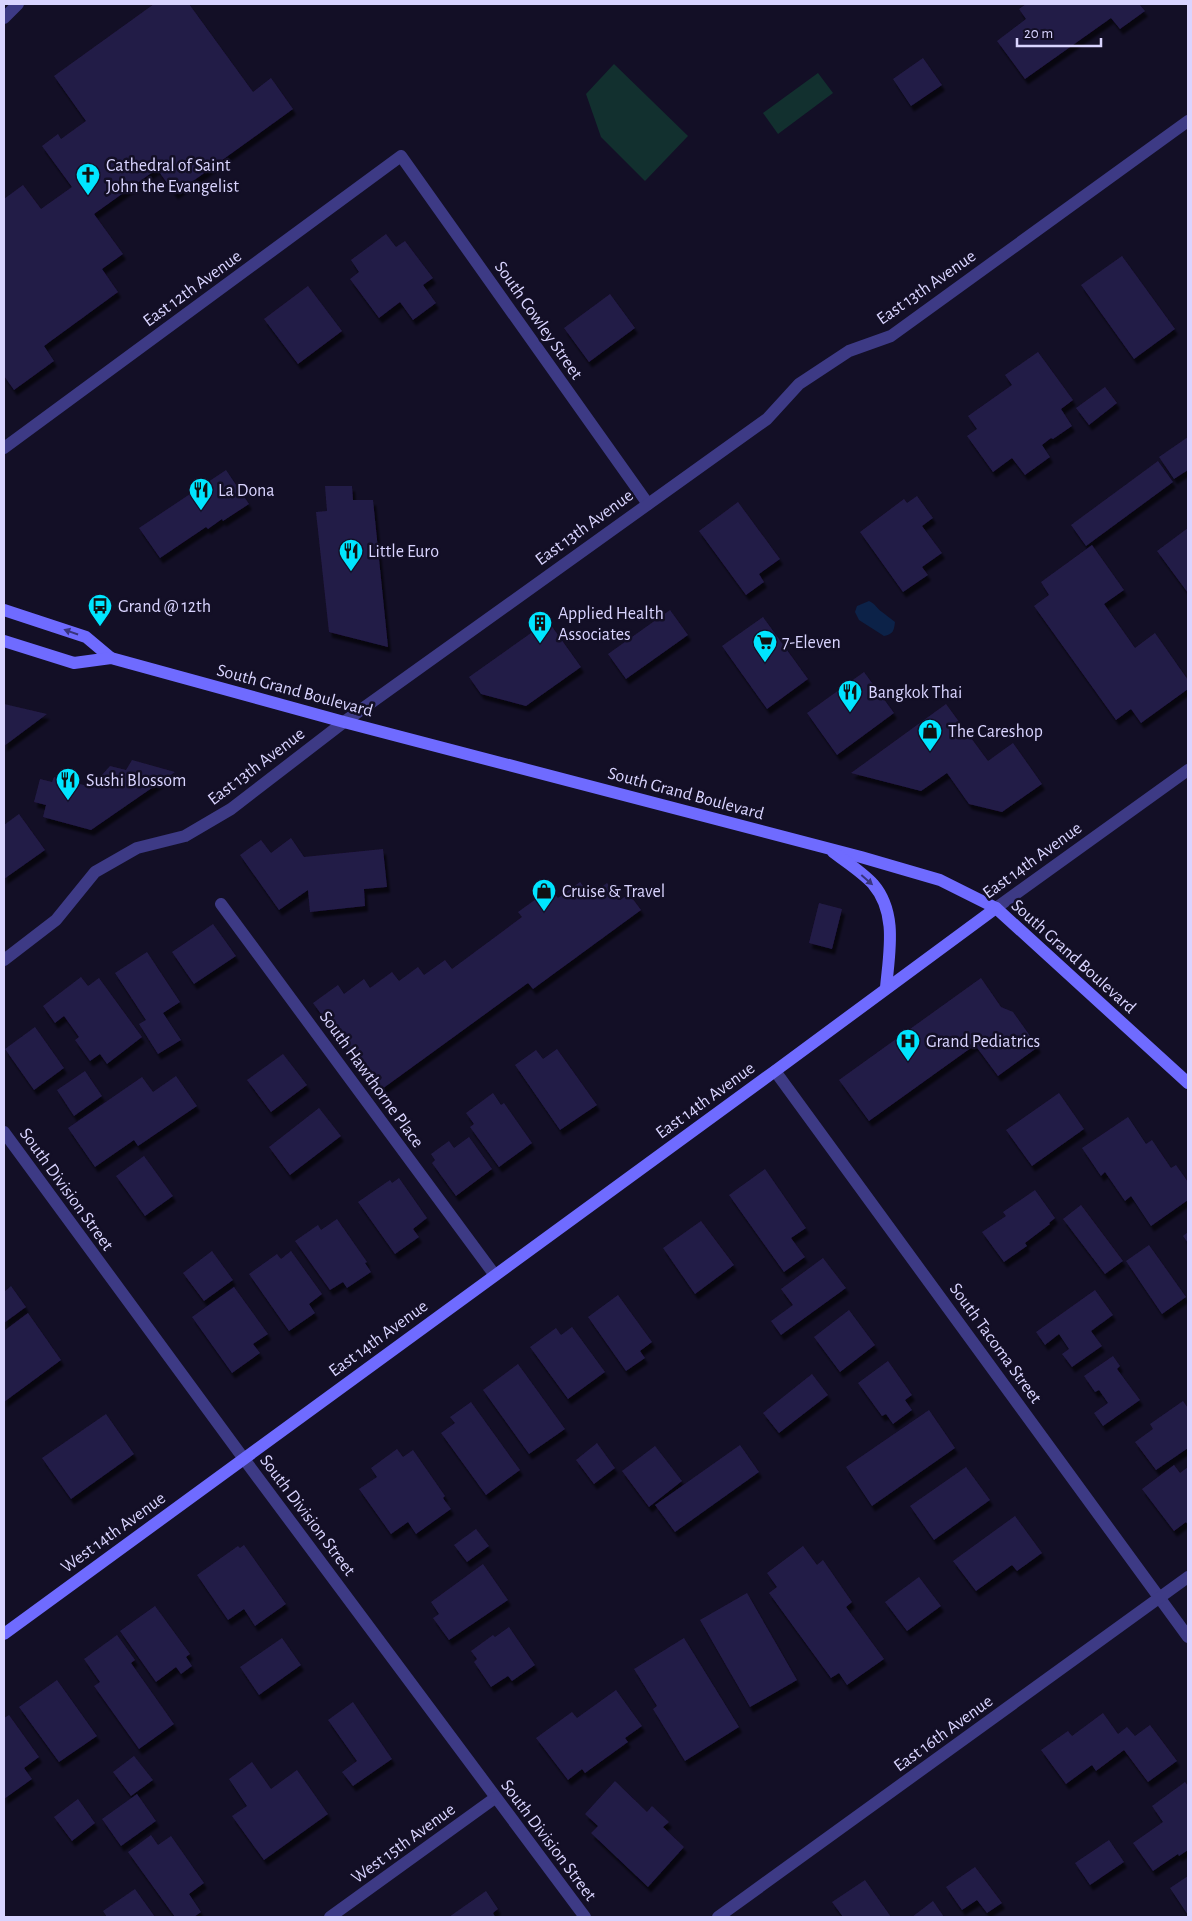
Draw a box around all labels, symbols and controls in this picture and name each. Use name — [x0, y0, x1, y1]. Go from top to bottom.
scale bar — [1017, 15, 1101, 47]
text: 20 m — [1024, 26, 1053, 41]
place label: Cathedral of Saint John the Evangelist — [106, 157, 239, 196]
church icon: Cathedral of Saint John the Evangelist — [75, 162, 101, 196]
street label: East 12th Avenue — [140, 247, 245, 330]
street label: East 13th Avenue — [874, 247, 979, 329]
street label: South Cowley Street — [491, 258, 586, 383]
restaurant icon: La Dona — [188, 477, 214, 511]
place label: La Dona — [218, 482, 275, 500]
street label: East 13th Avenue — [532, 486, 637, 569]
restaurant icon: Little Euro — [338, 538, 364, 572]
place label: Little Euro — [368, 543, 439, 561]
bus stop icon: Grand @ 12th — [87, 593, 113, 627]
place label: Grand @ 12th — [118, 598, 211, 616]
place label: Applied Health Associates — [558, 605, 664, 644]
building icon: Applied Health Associates — [527, 610, 553, 644]
one-way arrow — [63, 628, 78, 635]
supermarket icon: 7-Eleven — [752, 629, 778, 663]
place label: 7-Eleven — [782, 634, 841, 652]
street label: South Grand Boulevard — [215, 661, 375, 720]
restaurant icon: Bangkok Thai — [837, 679, 863, 713]
place label: Bangkok Thai — [868, 684, 962, 702]
shop icon: The Careshop — [917, 718, 943, 752]
place label: The Careshop — [948, 723, 1043, 741]
street label: East 13th Avenue — [205, 725, 308, 809]
street label: South Grand Boulevard — [606, 764, 766, 823]
restaurant icon: Sushi Blossom — [55, 767, 81, 801]
place label: Sushi Blossom — [86, 772, 186, 790]
street label: East 14th Avenue — [980, 819, 1085, 903]
one-way arrow — [861, 874, 873, 886]
shop icon: Cruise & Travel — [531, 878, 557, 912]
place label: Cruise & Travel — [562, 883, 665, 901]
street label: South Grand Boulevard — [1008, 896, 1139, 1017]
street label: South Hawthorne Place — [316, 1008, 427, 1151]
hospital icon: Grand Pediatrics — [895, 1028, 921, 1062]
place label: Grand Pediatrics — [926, 1033, 1040, 1051]
street label: East 14th Avenue — [653, 1059, 758, 1143]
street label: South Division Street — [16, 1125, 117, 1254]
street label: South Tacoma Street — [946, 1280, 1045, 1407]
street label: East 14th Avenue — [326, 1297, 431, 1381]
street label: South Division Street — [256, 1452, 359, 1580]
street label: West 14th Avenue — [58, 1489, 169, 1577]
street label: East 16th Avenue — [891, 1692, 996, 1776]
street label: South Division Street — [497, 1777, 600, 1905]
street label: West 15th Avenue — [348, 1800, 459, 1887]

